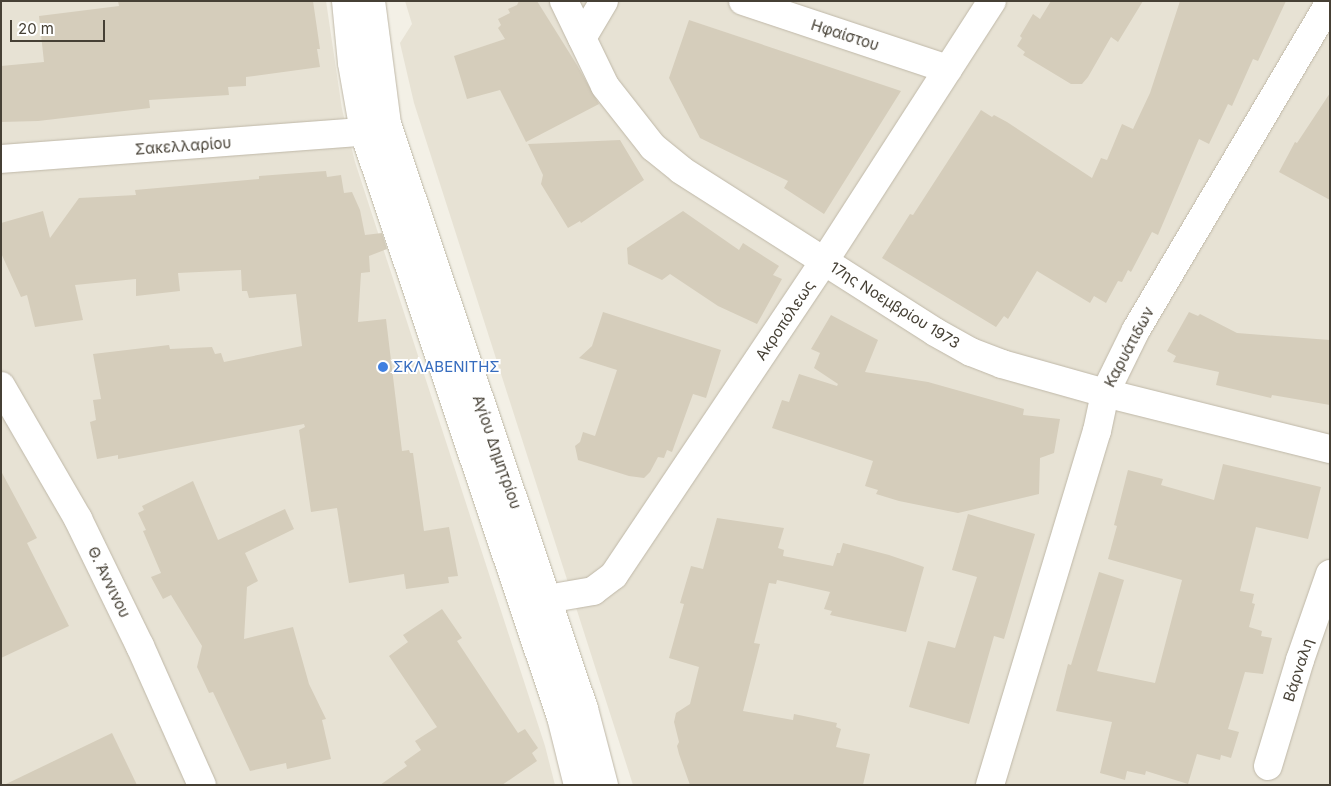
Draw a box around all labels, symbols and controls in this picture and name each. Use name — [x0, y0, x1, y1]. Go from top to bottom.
scale bar — [12, 10, 108, 42]
street label: Ηφαίστου — [809, 16, 881, 54]
text: 20 m — [18, 19, 54, 38]
street label: Σακελλαρίου — [134, 134, 232, 158]
street label: 17ης Νοεμβρίου 1973 — [827, 258, 963, 352]
street label: Ακροπόλεως — [752, 277, 818, 363]
street label: Καρυάτιδων — [1100, 304, 1158, 390]
place label: ΣΚΛΑΒΕΝΙΤΗΣ — [393, 358, 500, 376]
marker: ΣΚΛΑΒΕΝΙΤΗΣ — [377, 361, 389, 373]
street label: Αγίου Δημητρίου — [469, 393, 525, 511]
street label: Θ. Άννινου — [84, 544, 134, 620]
street label: Βάρναλη — [1279, 636, 1317, 704]

